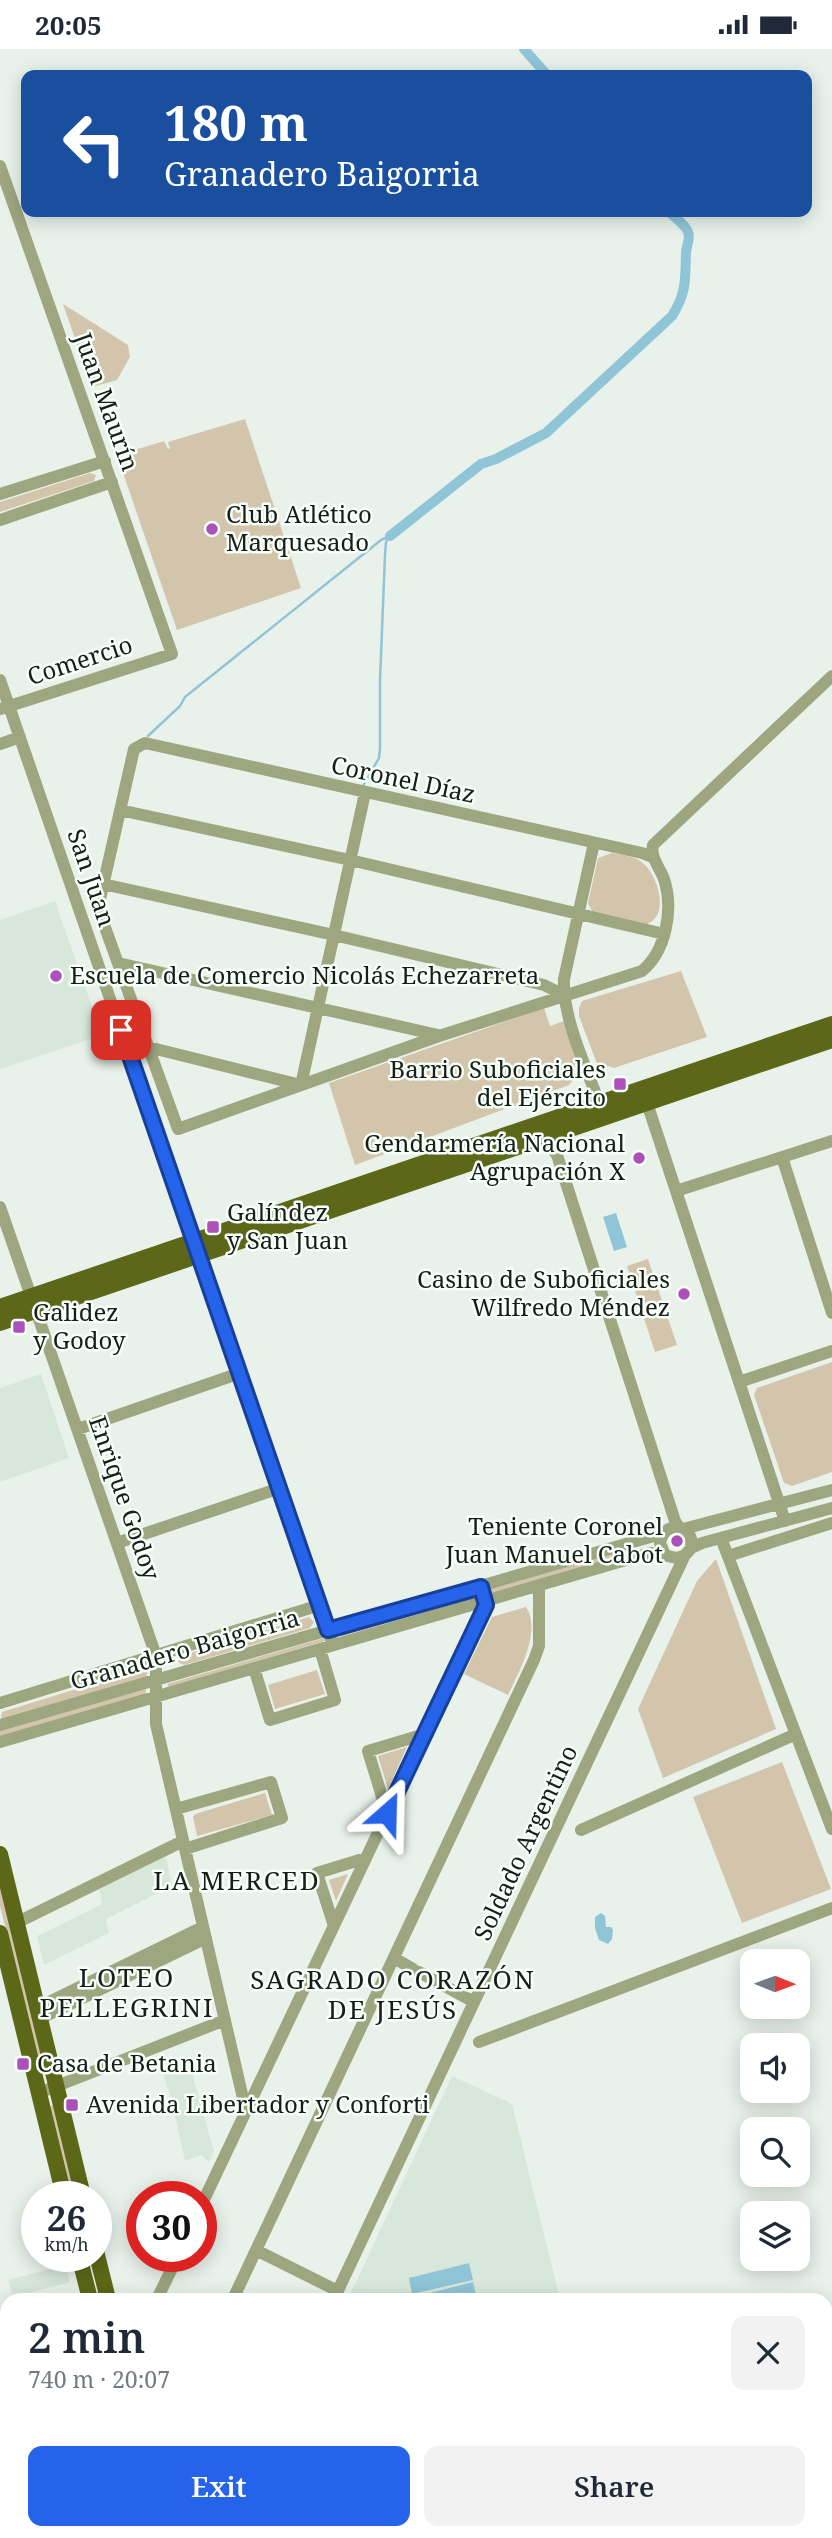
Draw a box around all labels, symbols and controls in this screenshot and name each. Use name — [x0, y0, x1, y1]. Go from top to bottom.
text: 20:05 — [35, 7, 102, 43]
text: 180 m — [164, 89, 308, 155]
icon: left — [49, 98, 140, 189]
text: Granadero Baigorria — [164, 152, 480, 195]
street label: Juan Maurín — [67, 327, 148, 475]
place label: Club Atlético Marquesado — [226, 497, 372, 558]
marker: Club Atlético Marquesado — [204, 521, 220, 537]
street label: Comercio — [23, 627, 136, 692]
street label: Coronel Díaz — [328, 747, 478, 810]
street label: San Juan — [60, 824, 124, 931]
place label: Escuela de Comercio Nicolás Echezarreta — [70, 958, 539, 991]
marker: Escuela de Comercio Nicolás Echezarreta — [48, 968, 64, 984]
pin — [91, 1000, 151, 1060]
icon: arrive — [102, 1011, 140, 1049]
place label: Barrio Suboficiales del Ejército — [390, 1052, 606, 1113]
marker: Barrio Suboficiales del Ejército — [612, 1076, 628, 1092]
place label: Gendarmería Nacional Agrupación X — [364, 1126, 626, 1187]
marker: Gendarmería Nacional Agrupación X — [631, 1150, 647, 1166]
place label: Galíndez y San Juan — [227, 1195, 348, 1256]
marker: Galíndez y San Juan — [205, 1219, 221, 1235]
place label: Casino de Suboficiales Wilfredo Méndez — [417, 1262, 670, 1323]
marker: Casino de Suboficiales Wilfredo Méndez — [676, 1286, 692, 1302]
place label: Galidez y Godoy — [33, 1295, 126, 1356]
marker: Galidez y Godoy — [11, 1319, 27, 1335]
street label: Enrique Godoy — [82, 1411, 169, 1584]
place label: Teniente Coronel Juan Manuel Cabot — [444, 1509, 664, 1570]
marker: Teniente Coronel Juan Manuel Cabot — [669, 1533, 685, 1549]
street label: Granadero Baigorria — [66, 1600, 303, 1697]
street label: Soldado Argentino — [465, 1739, 584, 1946]
position arrow — [350, 1776, 424, 1850]
district label: LA MERCED — [153, 1862, 321, 1898]
north arrow — [740, 1949, 810, 2019]
map controls — [740, 1949, 810, 2271]
district label: LOTEO PELLEGRINI — [39, 1959, 215, 2025]
district label: SAGRADO CORAZÓN DE JESÚS — [250, 1961, 536, 2027]
button: sound — [740, 2033, 810, 2103]
place label: Casa de Betania — [37, 2046, 217, 2079]
marker: Casa de Betania — [15, 2056, 31, 2072]
place label: Avenida Libertador y Conforti — [86, 2087, 430, 2120]
marker: Avenida Libertador y Conforti — [64, 2097, 80, 2113]
button: search — [740, 2117, 810, 2187]
speed limit sign: 30 — [126, 2181, 217, 2272]
text: 26 — [47, 2194, 86, 2241]
button: layers — [740, 2201, 810, 2271]
text: km/h — [44, 2232, 89, 2256]
text: 2 min — [28, 2308, 145, 2365]
button: close — [731, 2316, 805, 2390]
text: 740 m · 20:07 — [28, 2363, 170, 2395]
button: Exit — [28, 2446, 410, 2526]
button: Share — [424, 2446, 805, 2526]

